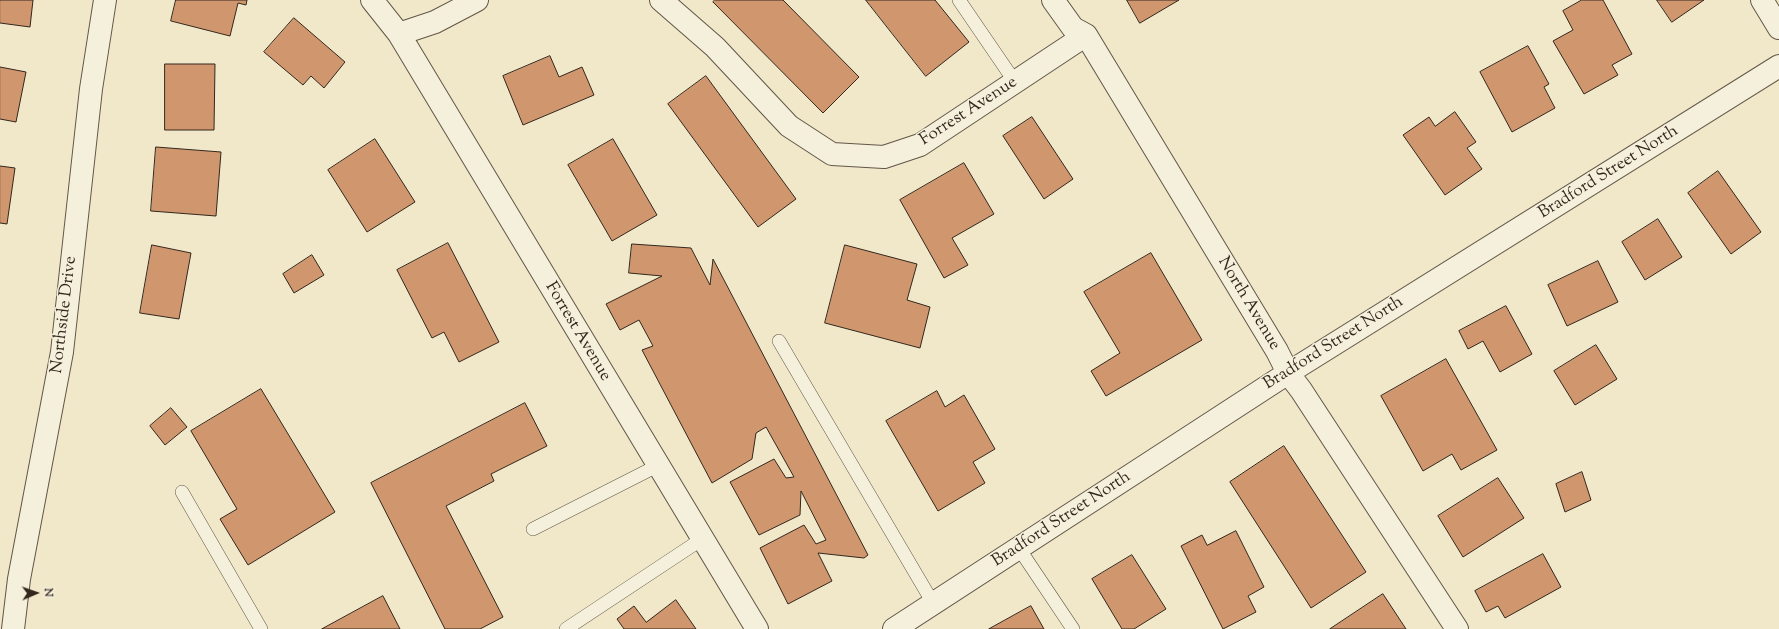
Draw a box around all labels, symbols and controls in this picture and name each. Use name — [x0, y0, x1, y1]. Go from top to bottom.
street label: Forrest Avenue — [916, 73, 1022, 151]
street label: Bradford Street North — [1535, 122, 1683, 224]
street label: North Avenue — [1212, 254, 1284, 354]
street label: Northside Drive — [48, 255, 82, 375]
street label: Forrest Avenue — [539, 279, 615, 385]
street label: Bradford Street North — [1260, 293, 1408, 395]
street label: Bradford Street North — [989, 468, 1135, 572]
north arrow — [16, 573, 56, 613]
text: N — [40, 588, 56, 597]

